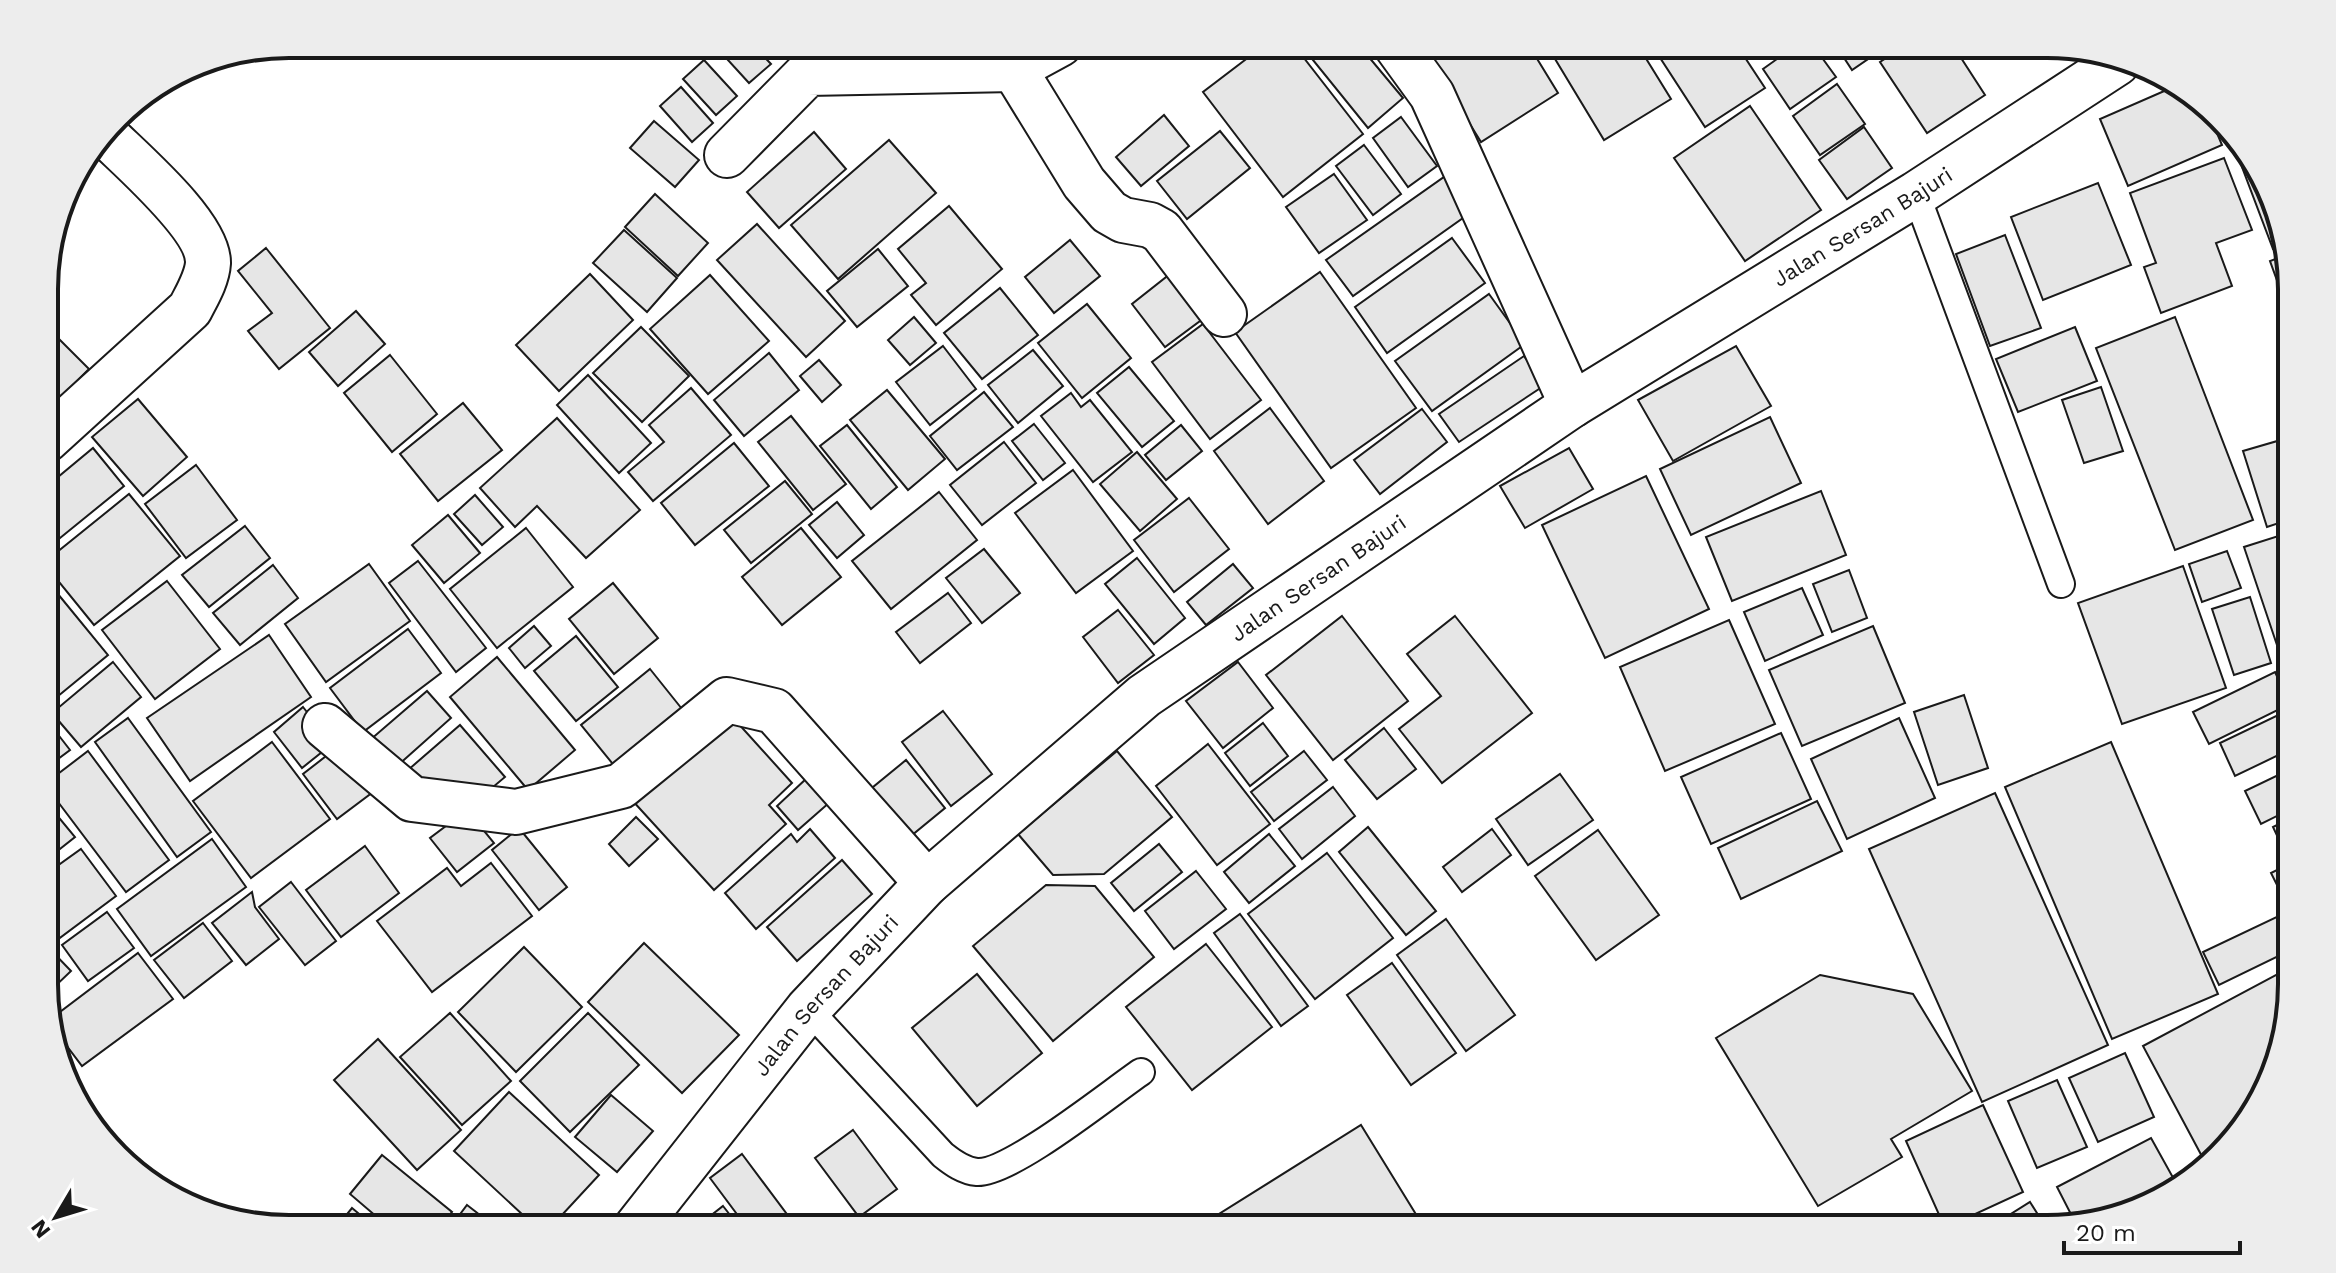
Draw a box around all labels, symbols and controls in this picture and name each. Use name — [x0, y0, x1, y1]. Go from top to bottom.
street label: Jalan Sersan Bajuri — [1768, 162, 1957, 292]
street label: Jalan Sersan Bajuri — [1226, 510, 1411, 647]
street label: Jalan Sersan Bajuri — [748, 910, 904, 1081]
north arrow — [16, 1177, 96, 1257]
scale bar — [2064, 1205, 2240, 1255]
text: N — [26, 1215, 56, 1243]
text: 20 m — [2076, 1219, 2136, 1247]

